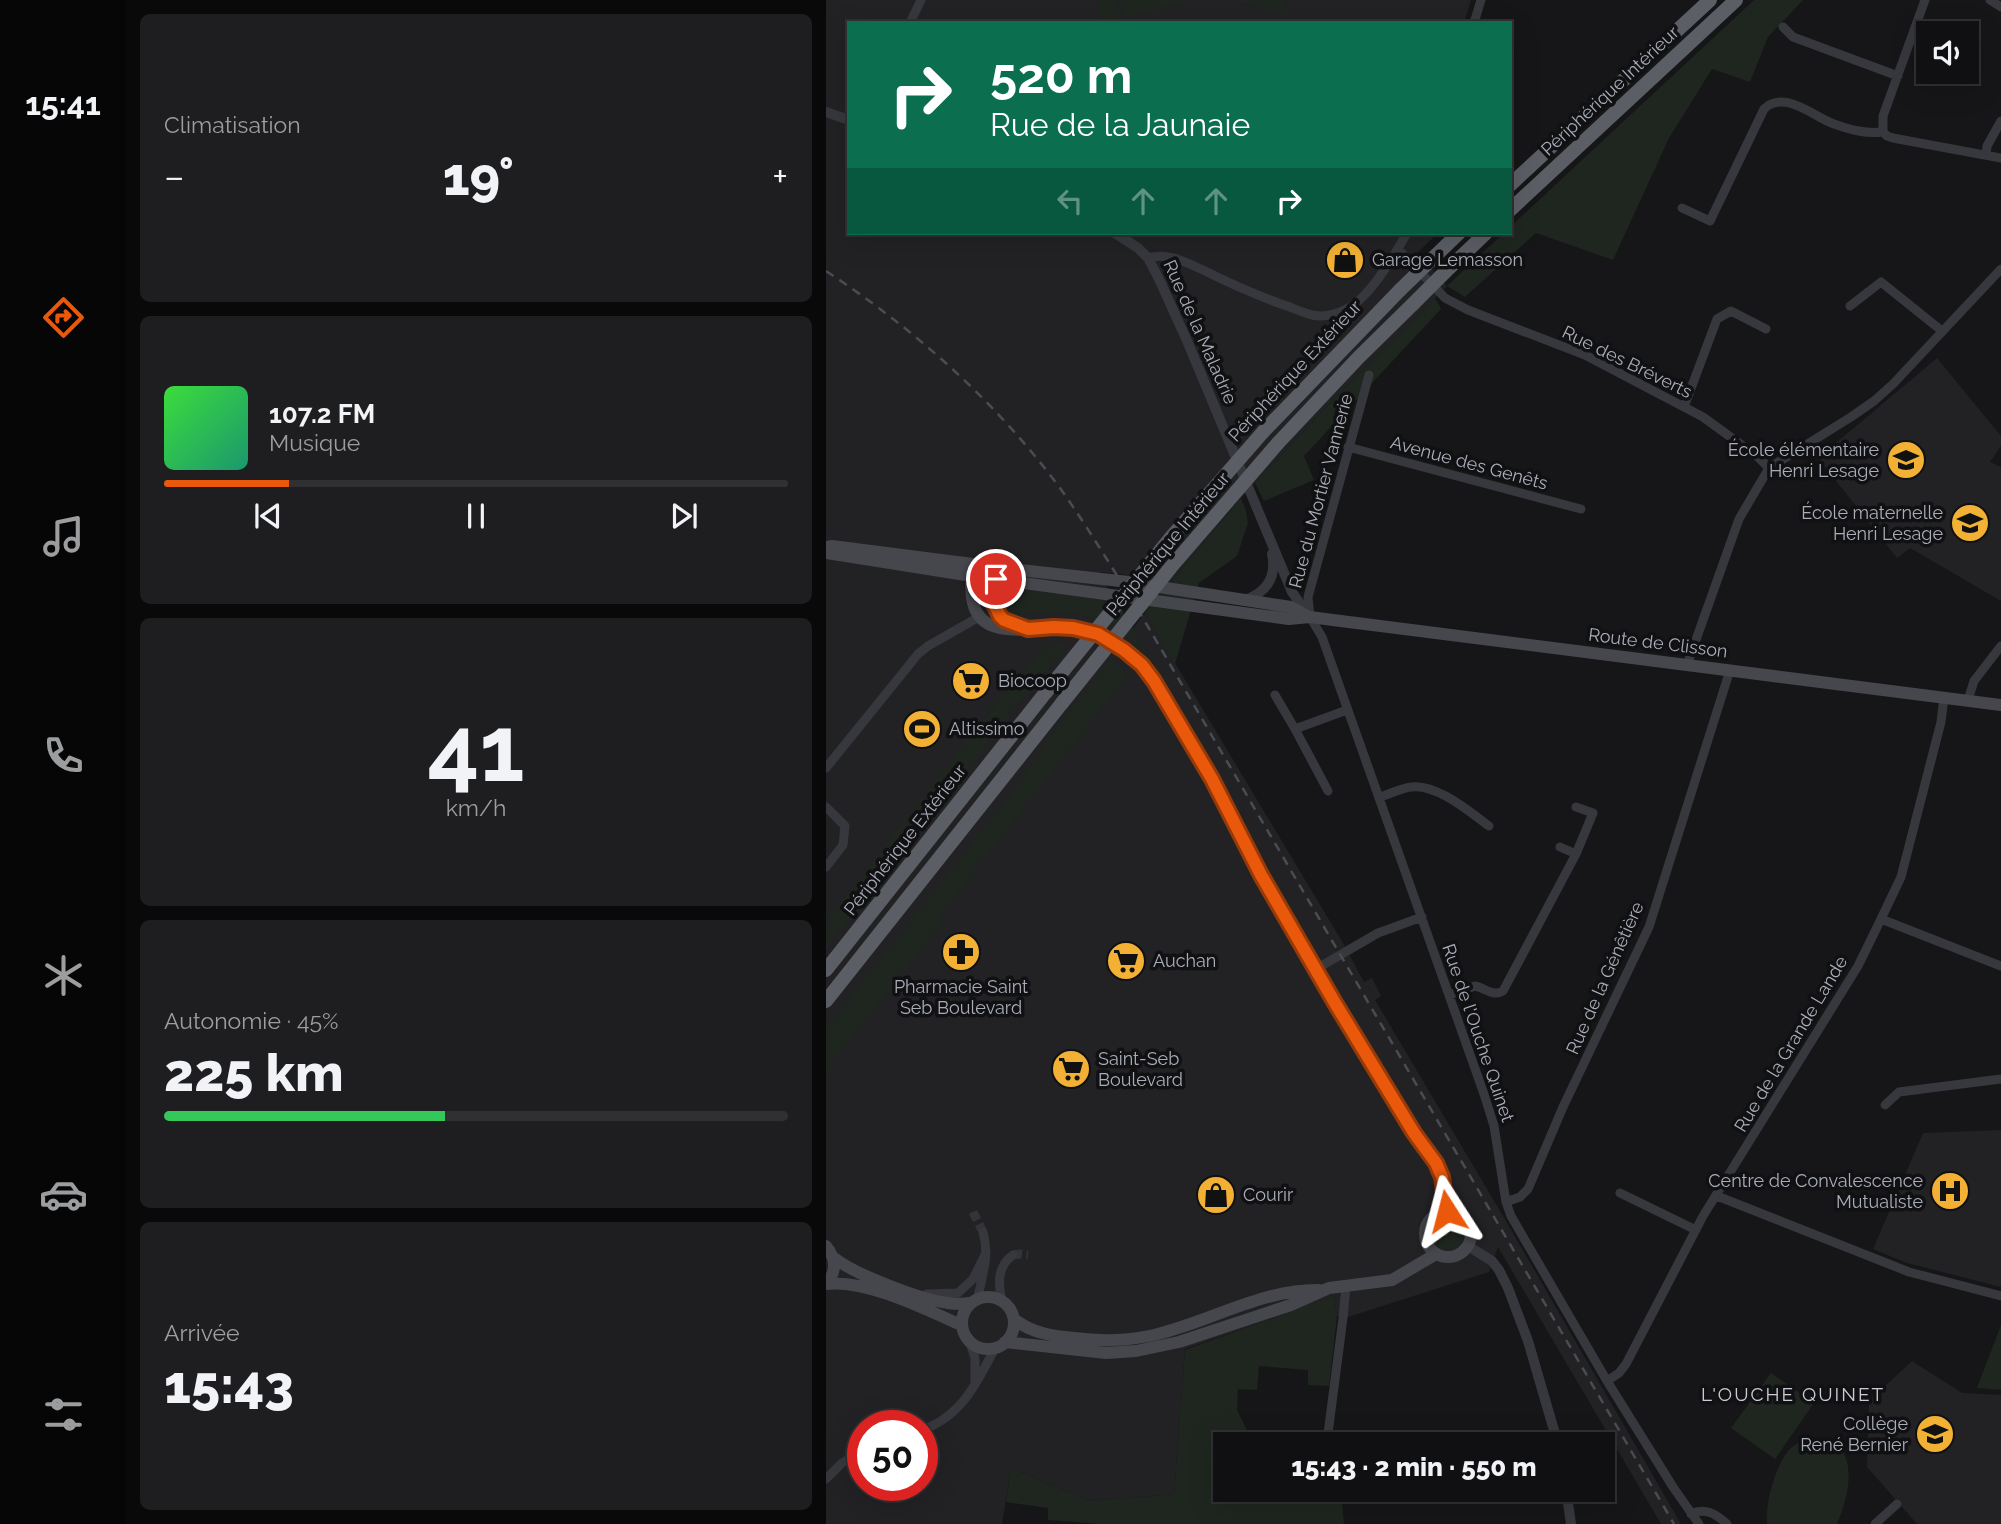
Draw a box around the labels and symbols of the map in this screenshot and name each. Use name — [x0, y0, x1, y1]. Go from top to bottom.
street label: Périphérique Intérieur — [1537, 21, 1683, 160]
shop icon: Garage Lemasson — [1324, 239, 1366, 281]
place label: Garage Lemasson — [1372, 249, 1523, 270]
street label: Rue de la Maladrie — [1159, 257, 1242, 407]
street label: Périphérique Extérieur — [1224, 295, 1366, 446]
street label: Rue des Bréverts — [1559, 321, 1696, 402]
street label: Rue du Mortier Vannerie — [1284, 391, 1357, 590]
street label: Avenue des Genêts — [1388, 431, 1550, 494]
place label: École élémentaire Henri Lesage — [1728, 438, 1879, 481]
school or university icon: École élémentaire Henri Lesage — [1885, 439, 1927, 481]
street label: Périphérique Intérieur — [1102, 467, 1234, 619]
place label: École maternelle Henri Lesage — [1801, 501, 1943, 544]
school or university icon: École maternelle Henri Lesage — [1949, 502, 1991, 544]
pin — [966, 549, 1026, 609]
street label: Route de Clisson — [1587, 624, 1729, 661]
supermarket icon: Biocoop — [950, 660, 992, 702]
place label: Biocoop — [998, 670, 1067, 691]
sports icon: Altissimo — [901, 708, 943, 750]
place label: Altissimo — [949, 718, 1025, 739]
street label: Périphérique Extérieur — [839, 760, 970, 919]
street label: Rue de la Génêtière — [1561, 898, 1648, 1057]
pharmacy icon: Pharmacie Saint Seb Boulevard — [940, 931, 982, 973]
supermarket icon: Auchan — [1105, 940, 1147, 982]
street label: Rue de l'Ouche Quinet — [1438, 941, 1519, 1125]
place label: Auchan — [1153, 950, 1216, 971]
street label: Rue de la Grande Lande — [1730, 952, 1852, 1136]
place label: Pharmacie Saint Seb Boulevard — [894, 976, 1028, 1018]
supermarket icon: Saint-Seb Boulevard — [1050, 1048, 1092, 1090]
place label: Saint-Seb Boulevard — [1098, 1048, 1183, 1090]
place label: Centre de Convalescence Mutualiste — [1708, 1170, 1923, 1212]
hospital icon: Centre de Convalescence Mutualiste — [1929, 1170, 1971, 1212]
shop icon: Courir — [1195, 1174, 1237, 1216]
position arrow — [1410, 1174, 1484, 1248]
place label: Courir — [1243, 1184, 1294, 1205]
district label: L'OUCHE QUINET — [1701, 1383, 1885, 1405]
speed limit sign: 50 — [847, 1410, 938, 1501]
place label: Collège René Bernier — [1800, 1413, 1909, 1455]
school or university icon: Collège René Bernier — [1914, 1413, 1956, 1455]

